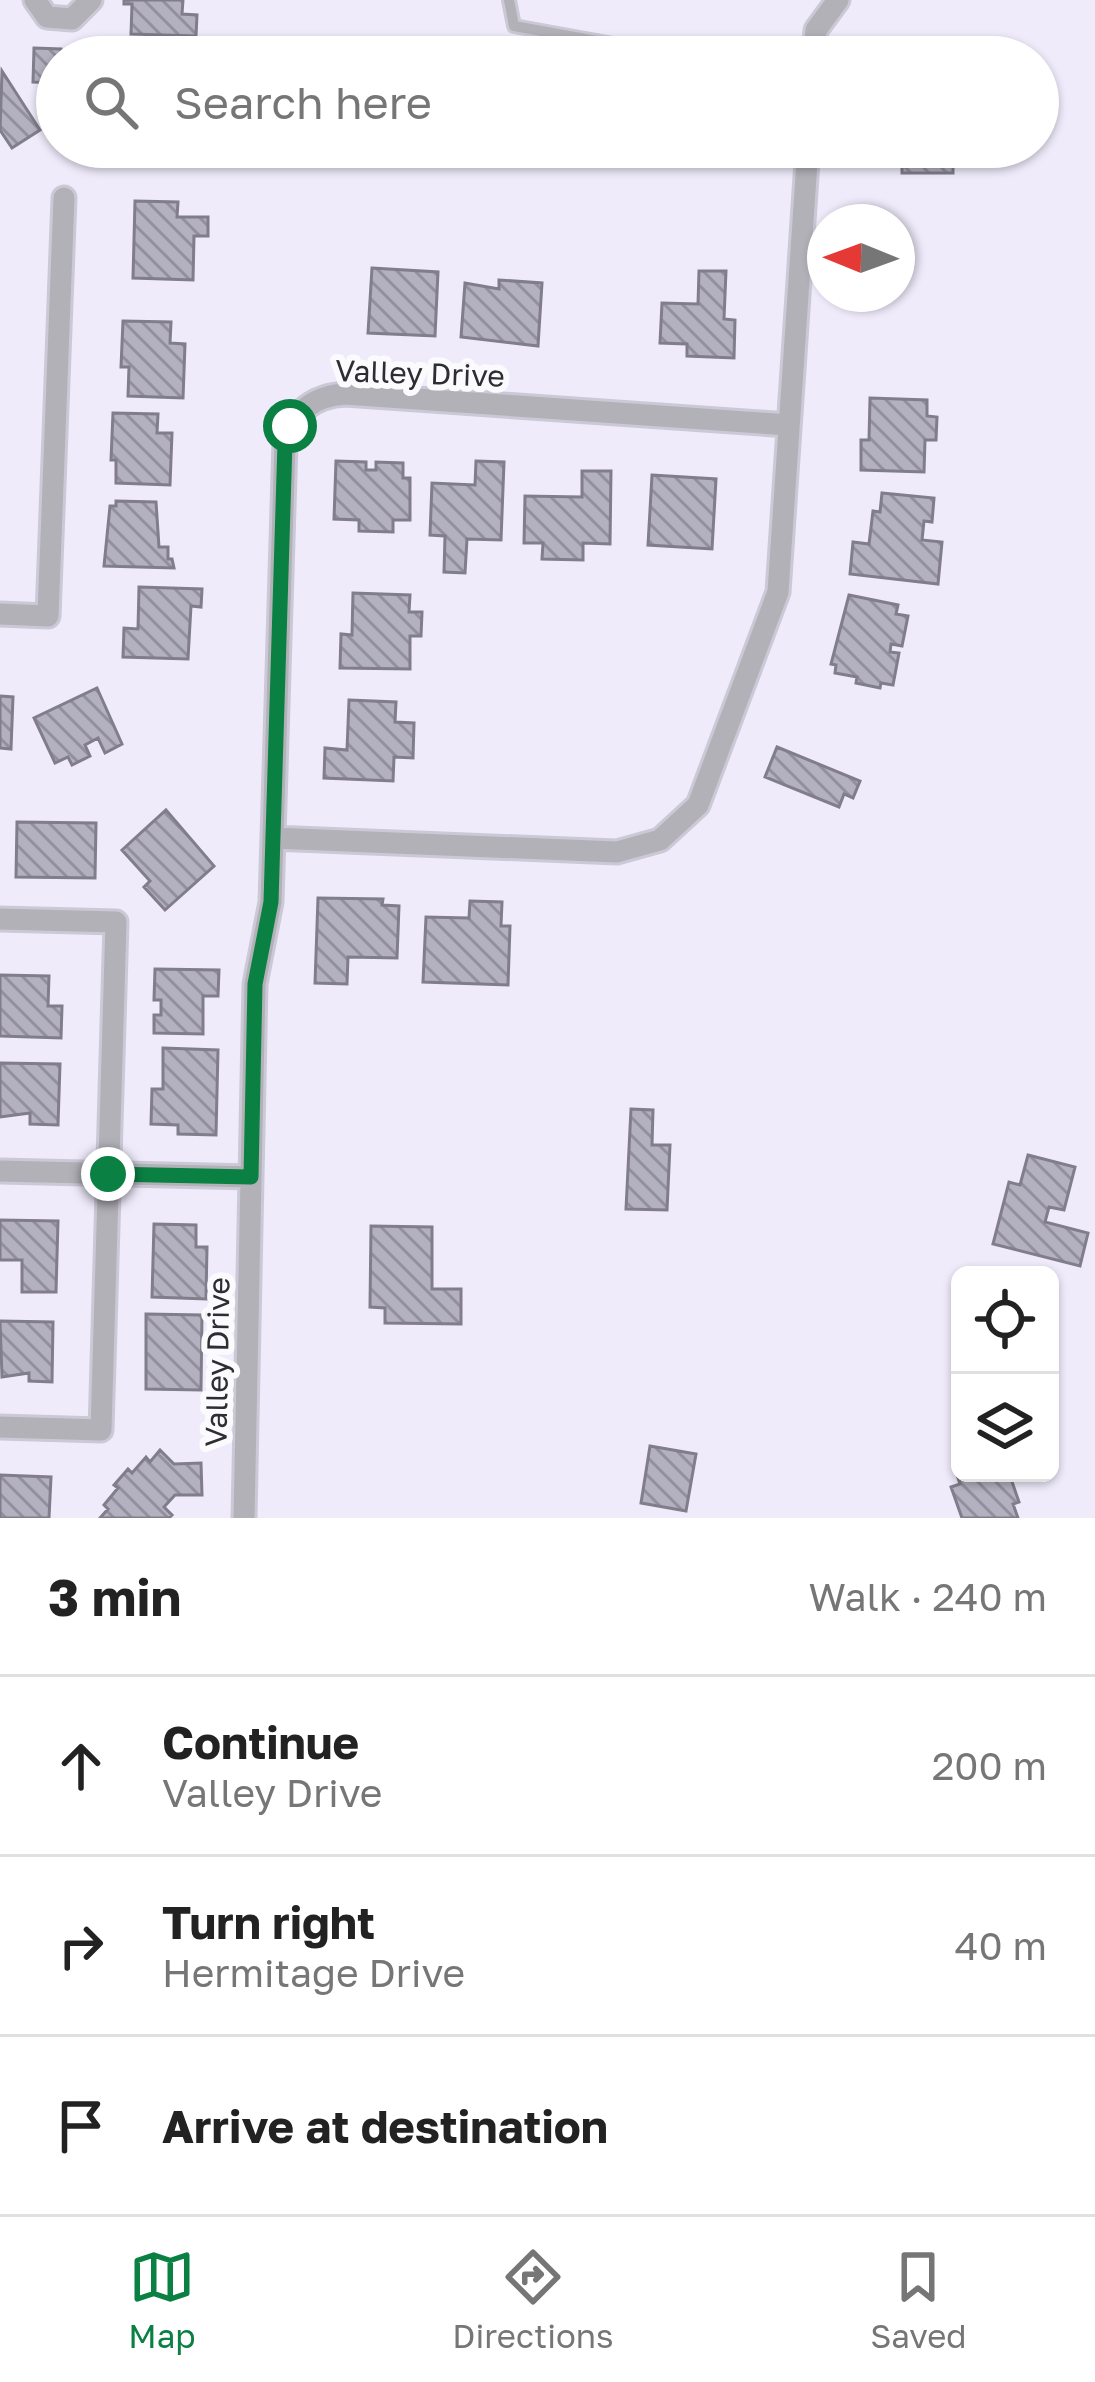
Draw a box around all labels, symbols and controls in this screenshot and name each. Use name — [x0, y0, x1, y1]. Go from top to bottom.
search box — [36, 36, 1059, 168]
icon: search — [78, 69, 144, 135]
text: Search here — [174, 75, 432, 129]
north arrow — [807, 204, 915, 312]
street label: Valley Drive — [335, 352, 505, 394]
route start — [263, 399, 317, 453]
route end — [81, 1147, 135, 1201]
map controls — [951, 1266, 1059, 1482]
button: locate — [951, 1266, 1059, 1374]
street label: Valley Drive — [198, 1277, 236, 1447]
button: layers — [951, 1374, 1059, 1482]
text: 3 min — [48, 1566, 181, 1627]
text: Walk · 240 m — [809, 1573, 1047, 1620]
text: Continue — [162, 1715, 359, 1769]
icon: ahead — [48, 1733, 114, 1799]
text: 200 m — [932, 1742, 1047, 1789]
text: Valley Drive — [162, 1769, 382, 1816]
text: Turn right — [162, 1895, 375, 1949]
icon: right — [48, 1913, 114, 1979]
text: 40 m — [955, 1922, 1047, 1969]
text: Hermitage Drive — [162, 1949, 465, 1996]
icon: arrive — [48, 2093, 114, 2159]
text: Arrive at destination — [162, 2099, 608, 2153]
tab: Map — [128, 2244, 196, 2355]
tab: Directions — [452, 2244, 614, 2355]
tab: Saved — [870, 2244, 967, 2355]

